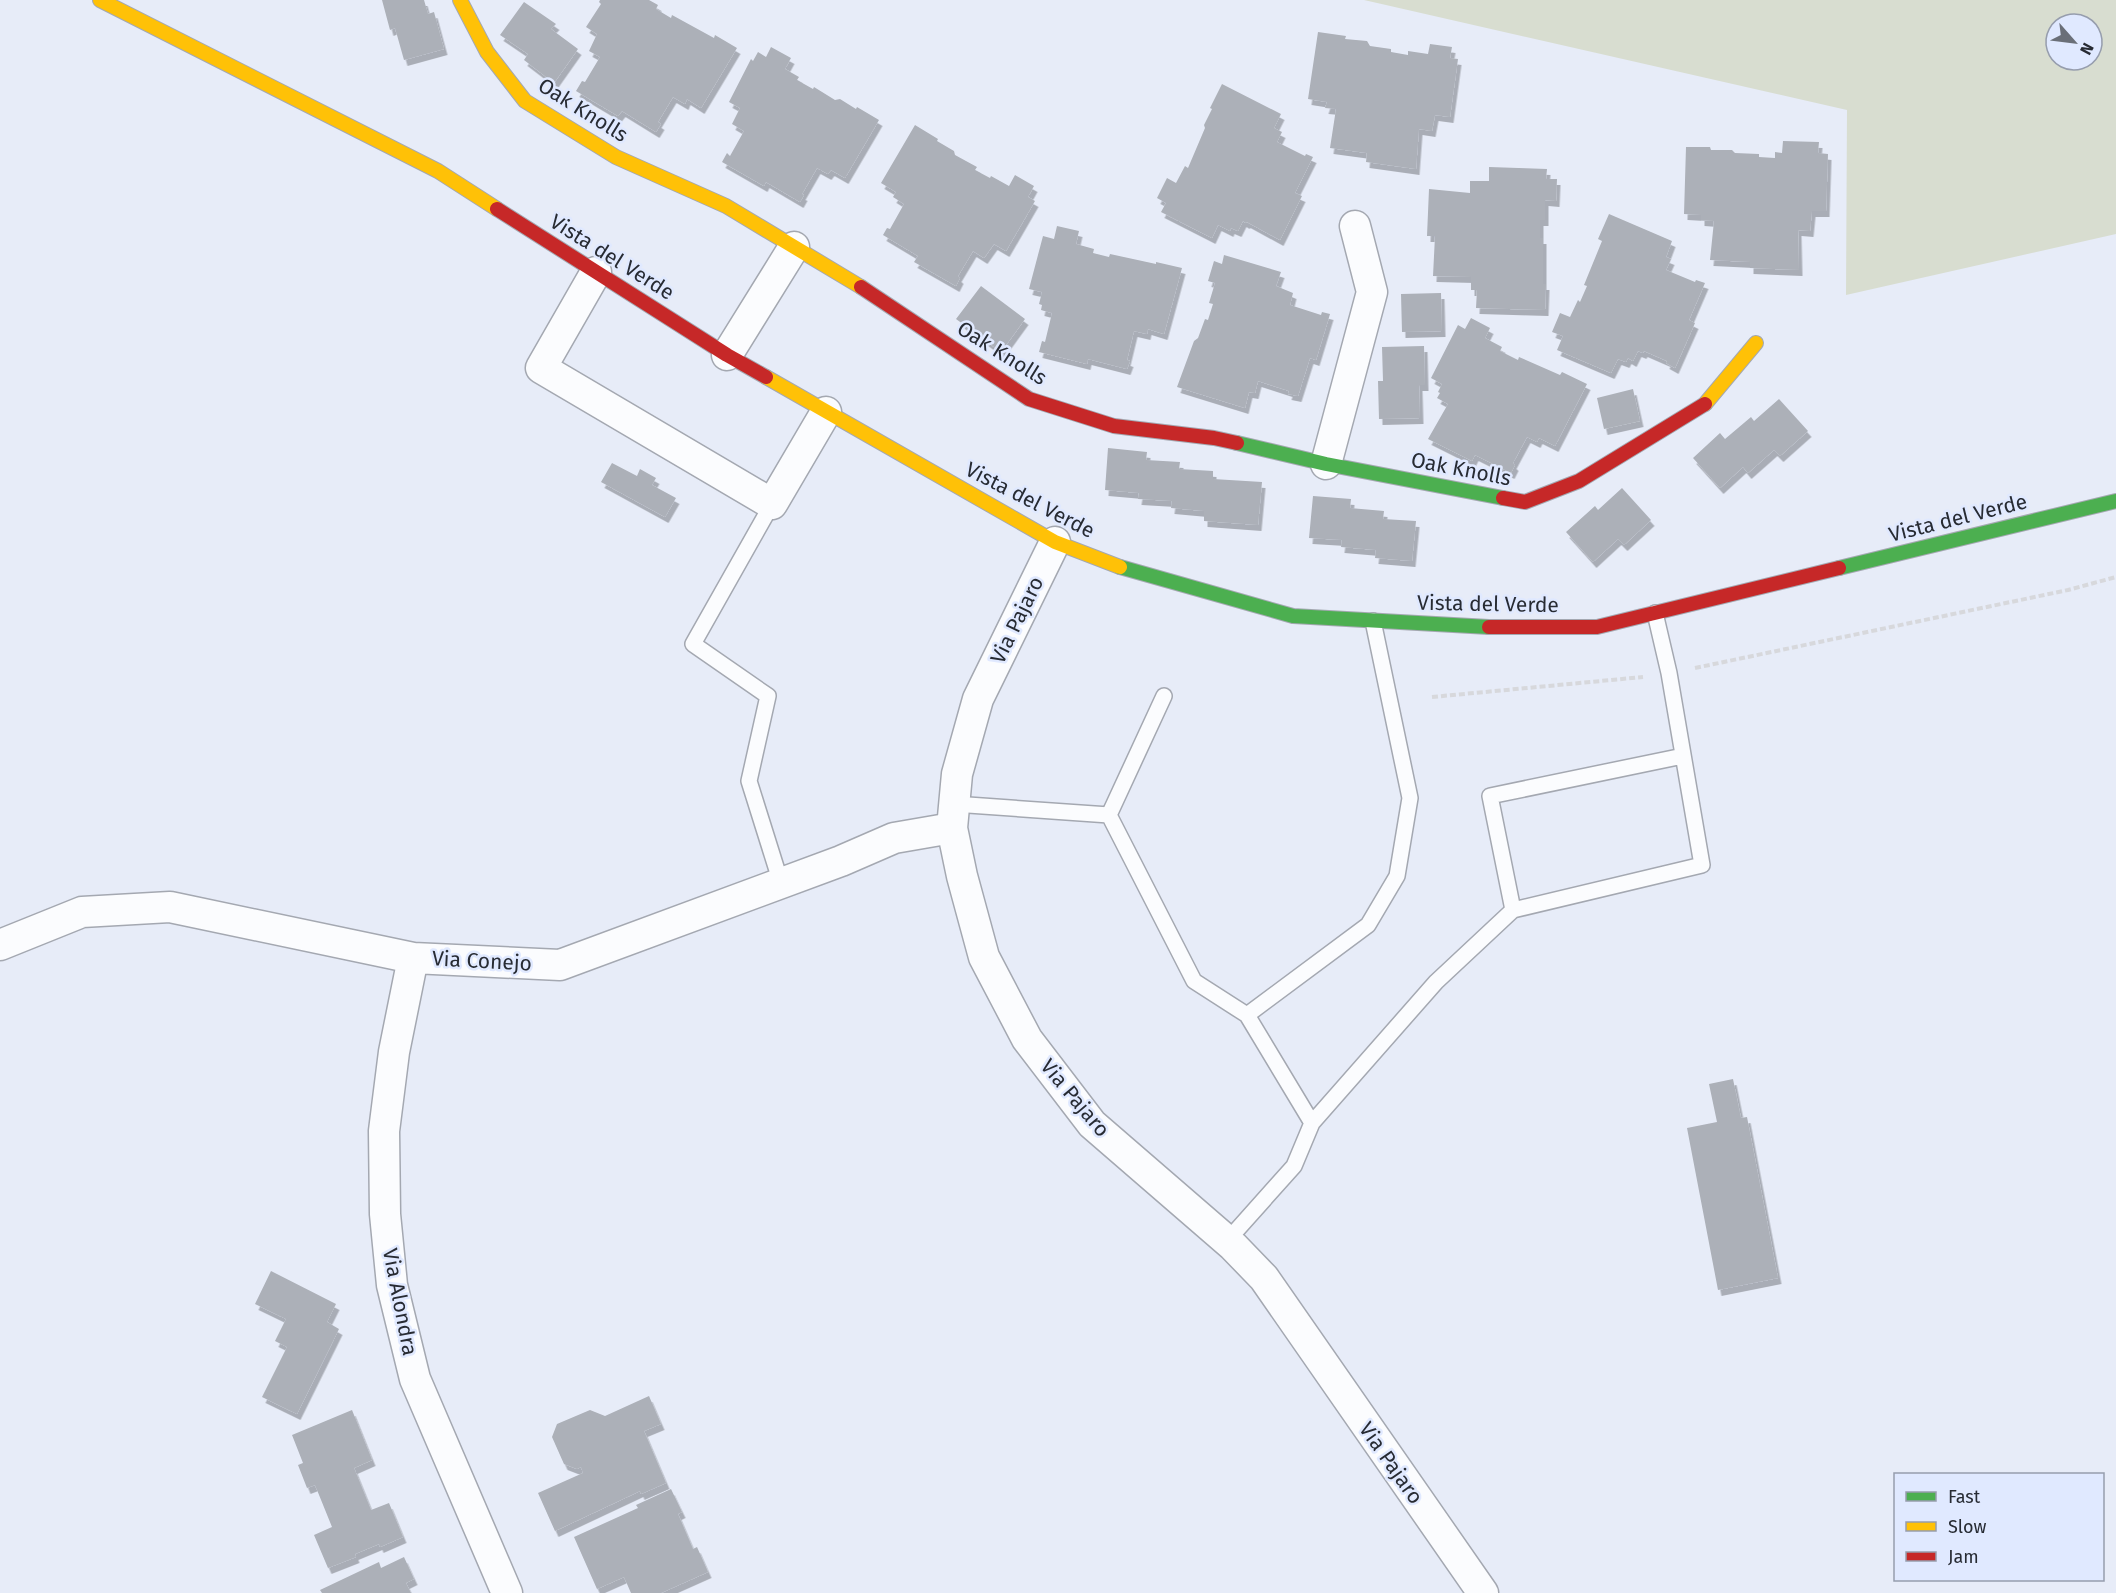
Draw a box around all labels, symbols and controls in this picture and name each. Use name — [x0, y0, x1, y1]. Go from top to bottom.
north arrow — [2044, 12, 2104, 72]
text: N — [2076, 40, 2098, 58]
street label: Oak Knolls — [533, 72, 633, 148]
street label: Vista del Verde — [545, 208, 679, 306]
street label: Oak Knolls — [952, 315, 1052, 391]
street label: Oak Knolls — [1409, 447, 1513, 491]
street label: Vista del Verde — [961, 456, 1099, 544]
street label: Vista del Verde — [1886, 488, 2030, 548]
street label: Via Pajaro — [985, 572, 1049, 668]
street label: Vista del Verde — [1417, 590, 1559, 618]
street label: Via Conejo — [431, 945, 533, 977]
street label: Via Pajaro — [1035, 1054, 1115, 1142]
street label: Via Alondra — [377, 1246, 423, 1358]
street label: Via Pajaro — [1353, 1417, 1429, 1509]
legend — [1894, 1473, 2104, 1581]
text: Fast — [1948, 1486, 1981, 1508]
text: Slow — [1948, 1516, 1987, 1538]
text: Jam — [1948, 1546, 1979, 1568]

